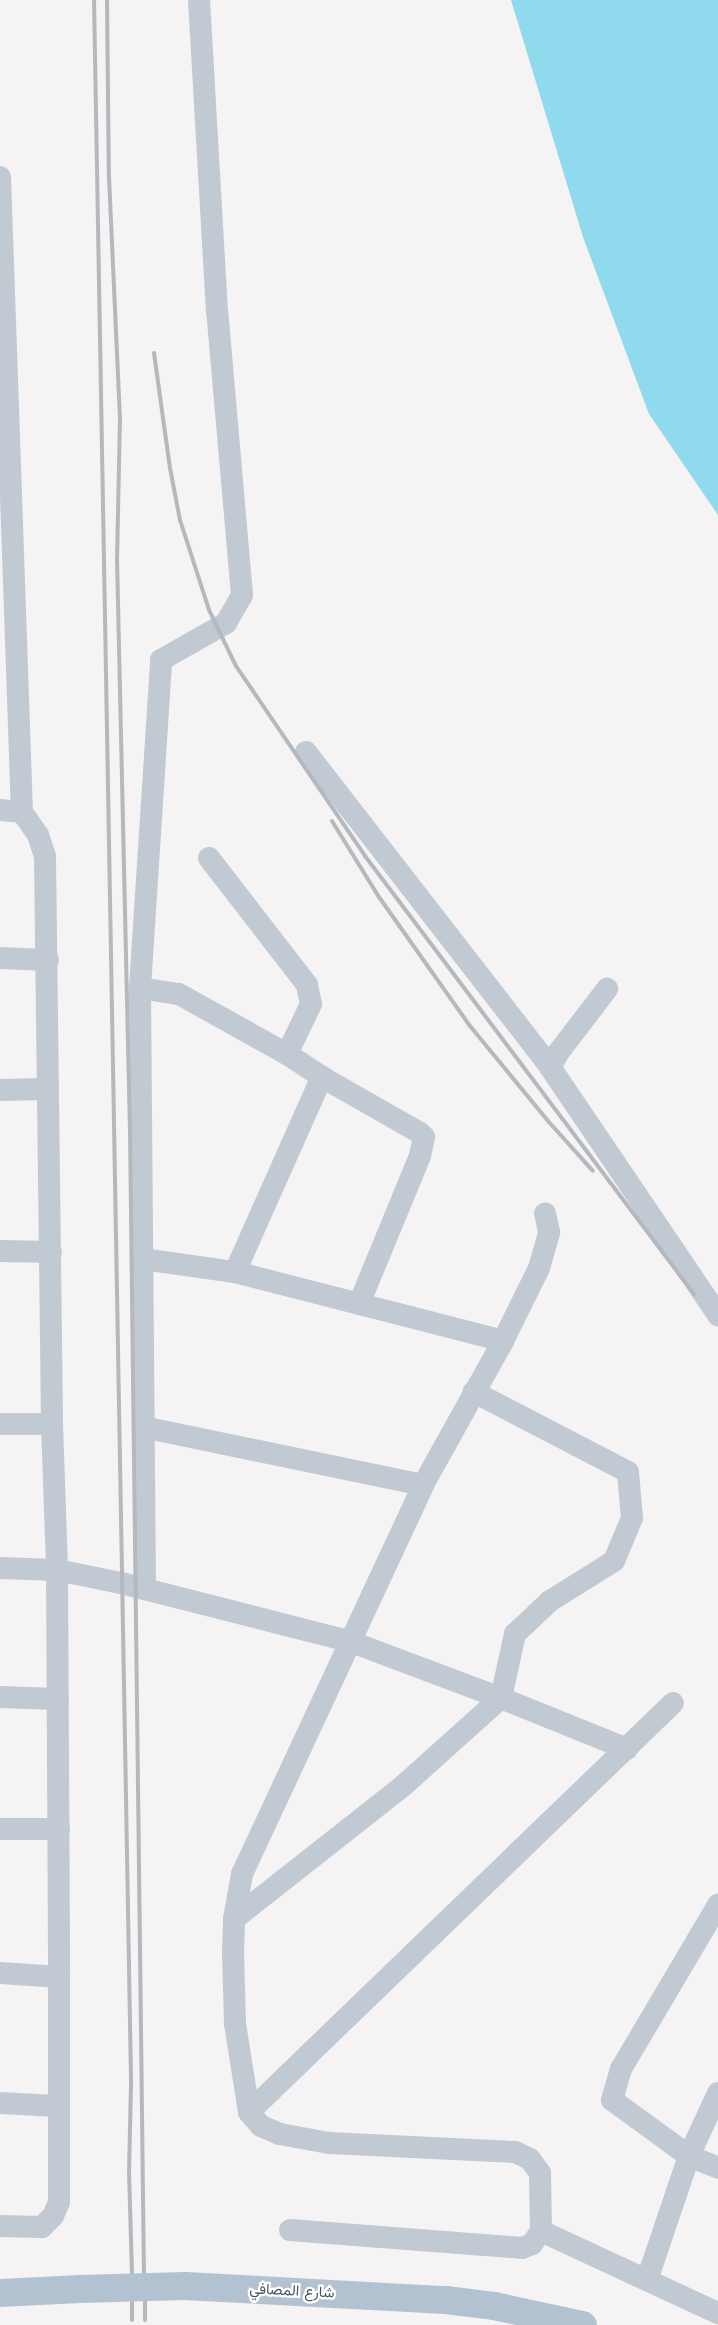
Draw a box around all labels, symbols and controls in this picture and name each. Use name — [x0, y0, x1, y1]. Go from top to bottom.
street label: شارع المصافي — [249, 2280, 335, 2302]

